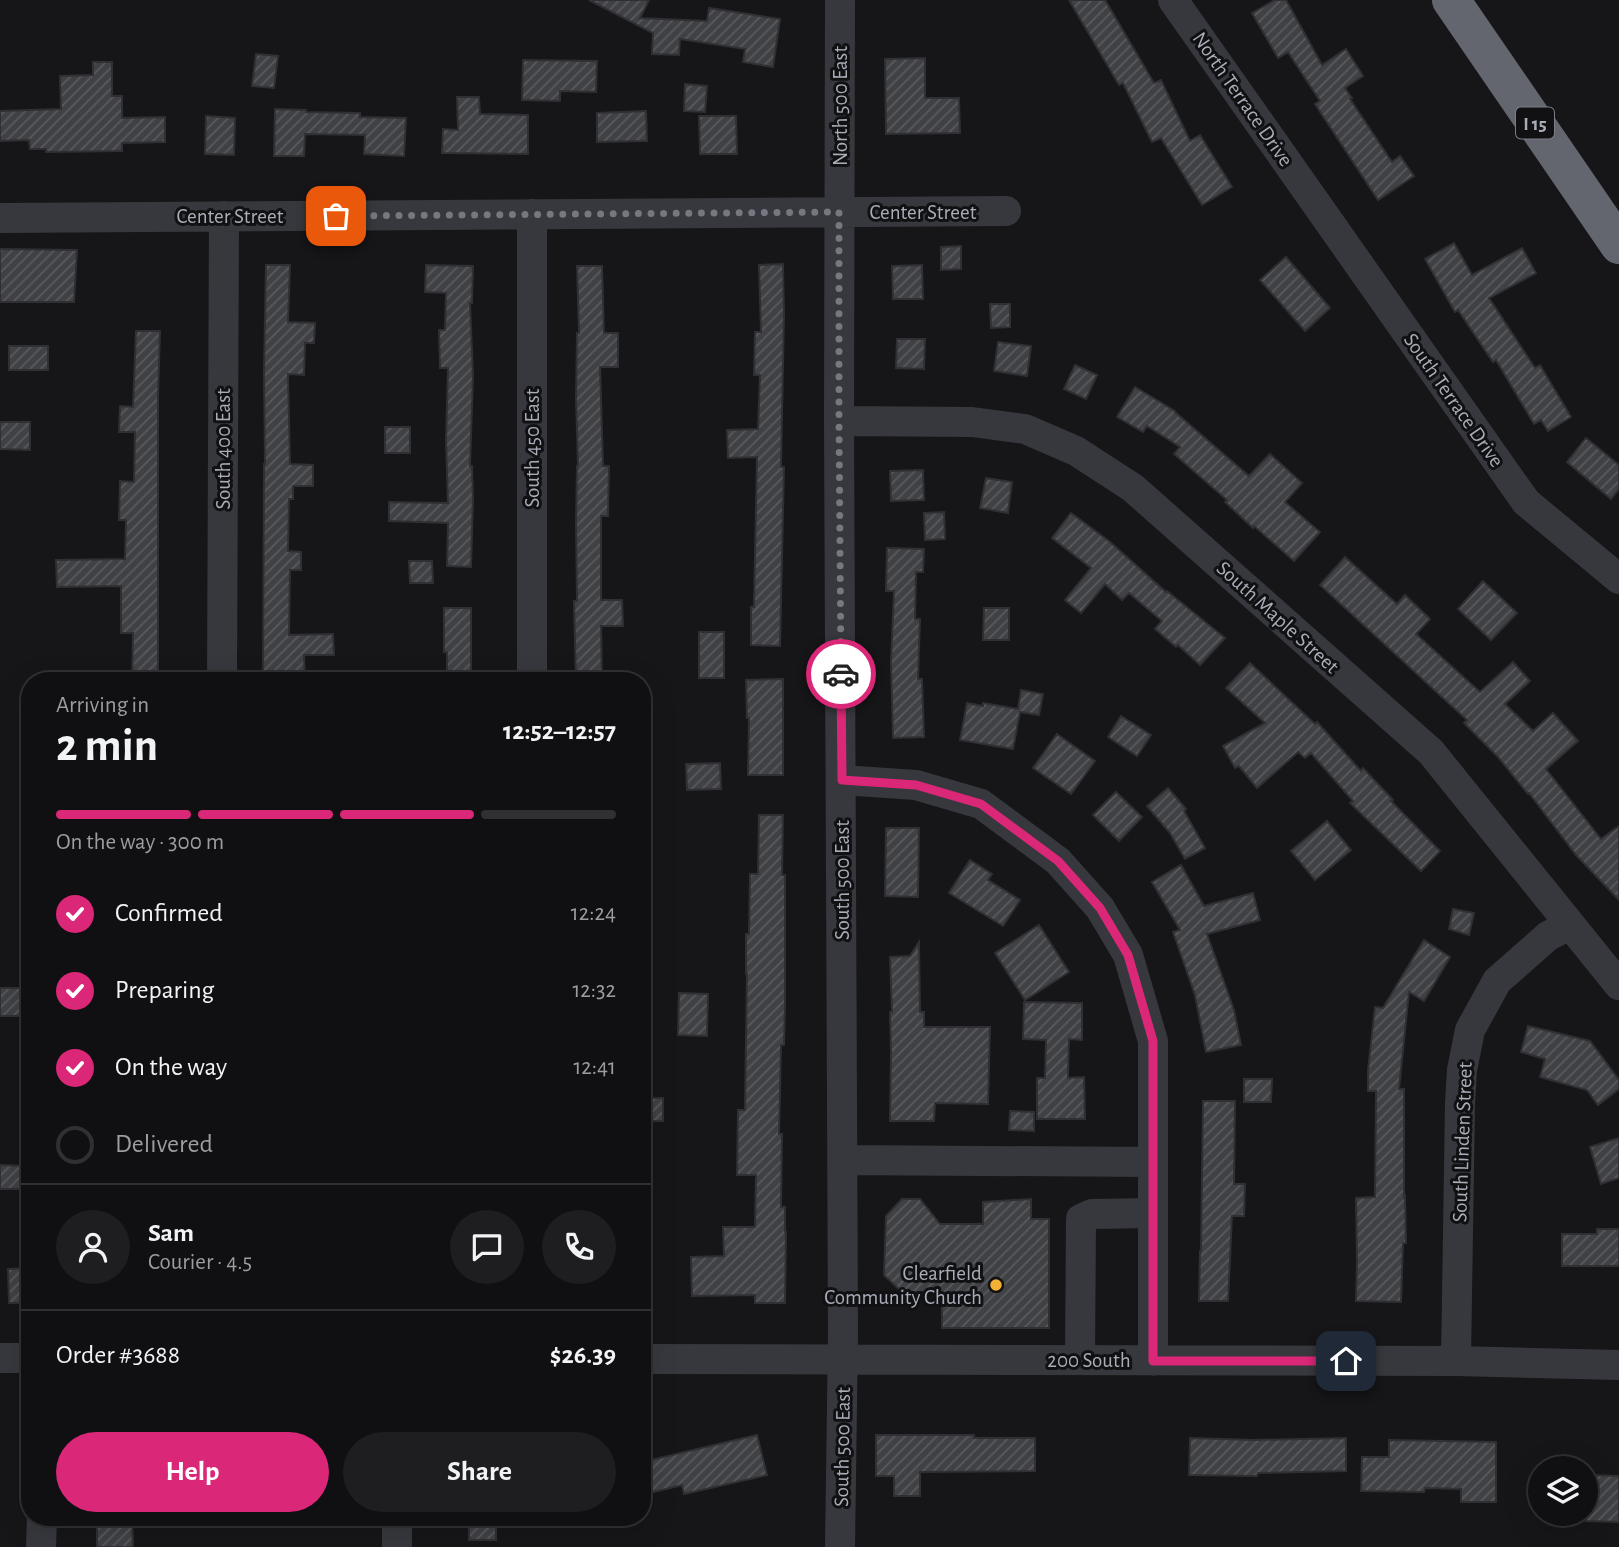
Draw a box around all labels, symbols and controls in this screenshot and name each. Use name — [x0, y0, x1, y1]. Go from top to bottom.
street label: North Terrace Drive — [1189, 28, 1297, 170]
street label: North 500 East — [830, 46, 851, 166]
road number: I 15 — [1516, 108, 1554, 139]
pin — [306, 186, 366, 246]
icon: bag — [317, 197, 355, 235]
street label: Center Street — [870, 202, 977, 223]
street label: Center Street — [177, 206, 284, 227]
street label: South Terrace Drive — [1400, 329, 1508, 471]
street label: South 400 East — [213, 388, 234, 510]
street label: South 450 East — [522, 388, 543, 507]
street label: South Maple Street — [1213, 557, 1343, 678]
courier — [806, 639, 876, 709]
icon: car — [822, 655, 860, 693]
text: Arriving in — [56, 694, 149, 717]
text: 12:52–12:57 — [503, 718, 616, 744]
text: 2 min — [56, 723, 158, 769]
street label: South 500 East — [832, 820, 853, 940]
text: On the way · 300 m — [56, 831, 224, 854]
icon: check — [56, 895, 94, 933]
text: Confirmed — [115, 900, 223, 926]
text: 12:24 — [571, 902, 616, 925]
icon: check — [56, 972, 94, 1010]
text: Preparing — [115, 977, 214, 1003]
text: 12:32 — [572, 979, 616, 1002]
icon: check — [56, 1049, 94, 1087]
text: On the way — [115, 1054, 227, 1080]
text: 12:41 — [573, 1056, 616, 1079]
street label: South Linden Street — [1449, 1061, 1476, 1223]
text: Delivered — [115, 1131, 213, 1157]
button: person — [56, 1210, 130, 1284]
button: chat — [450, 1210, 524, 1284]
button: phone — [542, 1210, 616, 1284]
text: Sam — [148, 1220, 194, 1246]
text: Courier · 4.5 — [148, 1251, 252, 1274]
place label: Clearfield Community Church — [824, 1263, 982, 1308]
marker: Clearfield Community Church — [988, 1277, 1004, 1293]
pin — [1316, 1331, 1376, 1391]
text: Order #3688 — [56, 1342, 180, 1368]
text: $26.39 — [550, 1342, 616, 1368]
icon: home — [1327, 1342, 1365, 1380]
street label: 200 South — [1047, 1350, 1131, 1371]
street label: South 500 East — [831, 1387, 854, 1507]
button: Help — [56, 1432, 329, 1512]
button: Share — [343, 1432, 616, 1512]
map controls — [1528, 1456, 1598, 1526]
button: layers — [1528, 1456, 1598, 1526]

